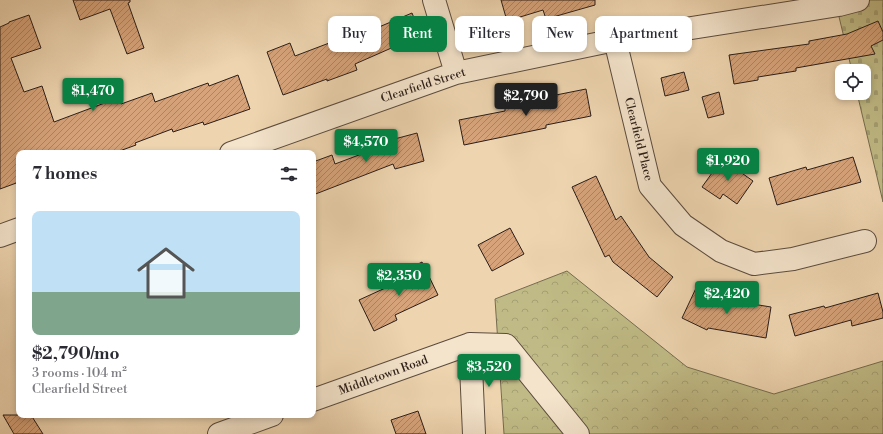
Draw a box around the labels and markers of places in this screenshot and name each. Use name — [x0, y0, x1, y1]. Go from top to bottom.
pin: $1,470 — [60, 78, 126, 112]
pin: $2,790 — [493, 83, 559, 117]
pin: $4,570 — [333, 129, 399, 163]
pin: $1,920 — [695, 148, 761, 182]
pin: $2,350 — [366, 263, 432, 297]
pin: $2,420 — [694, 281, 760, 315]
pin: $3,520 — [456, 354, 522, 388]

